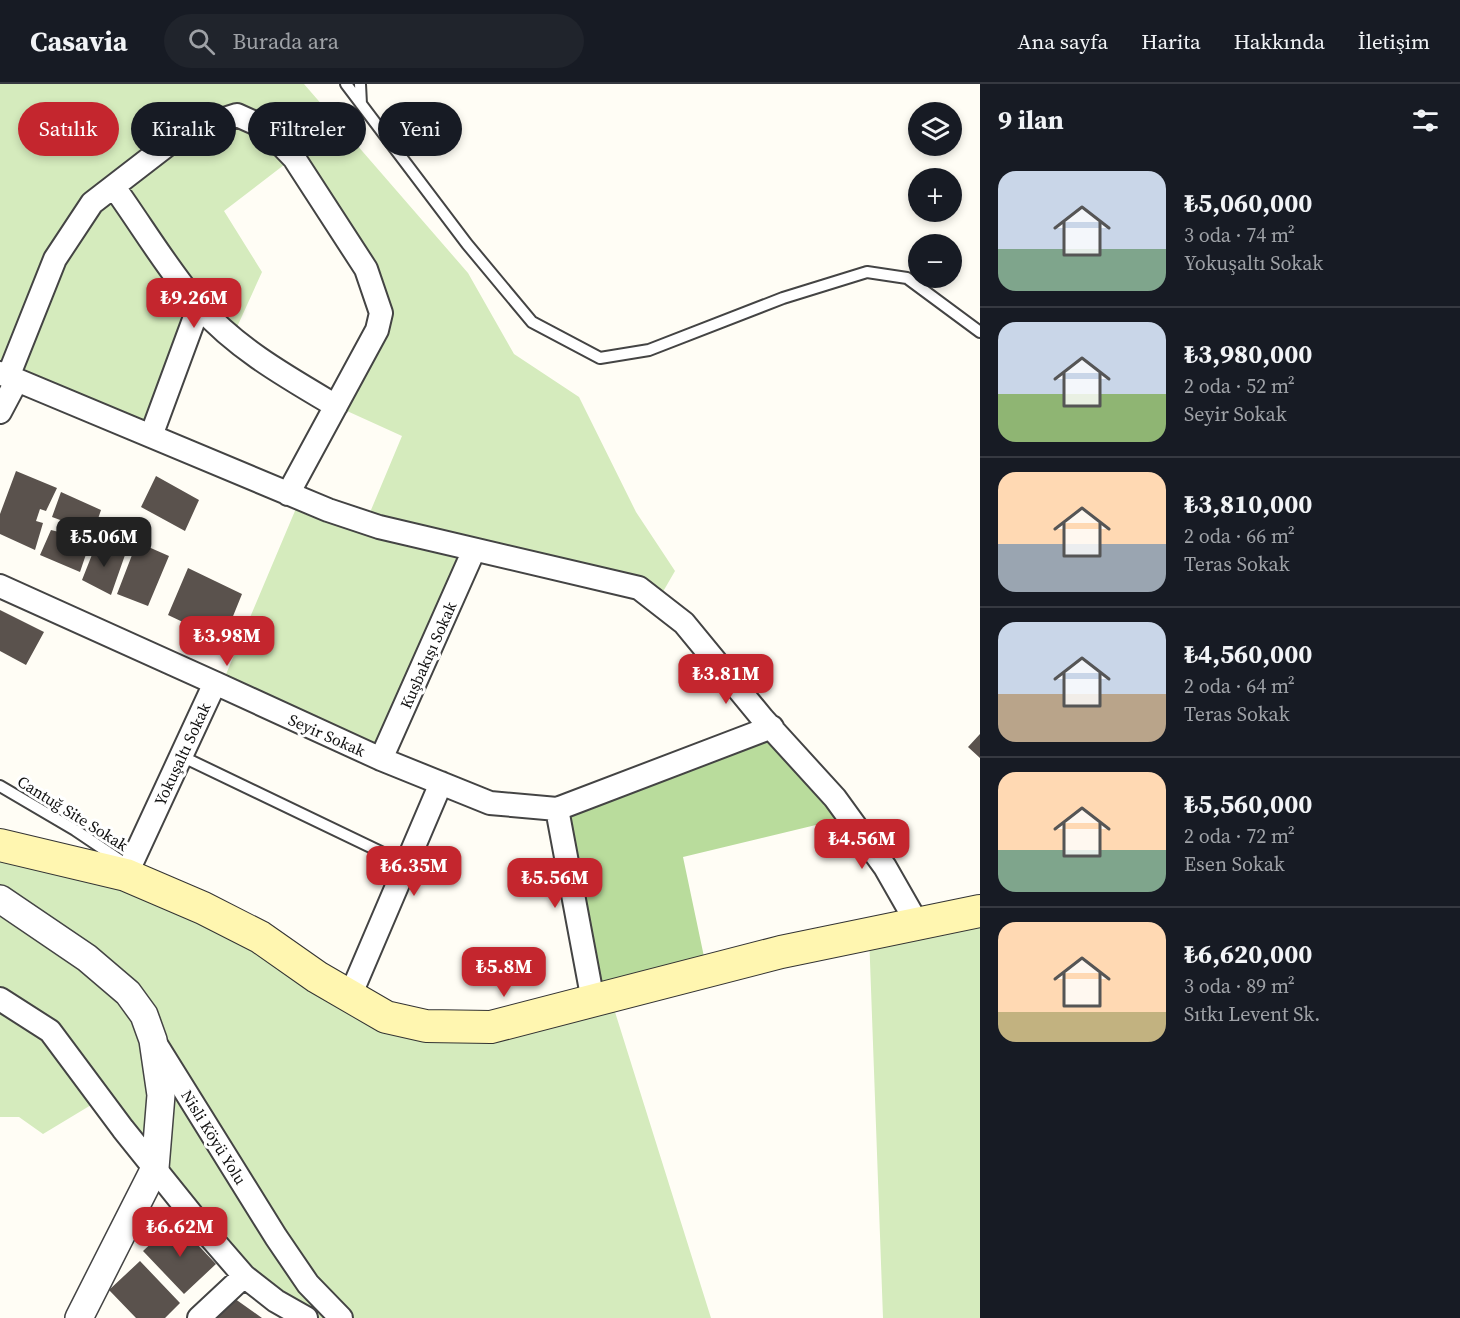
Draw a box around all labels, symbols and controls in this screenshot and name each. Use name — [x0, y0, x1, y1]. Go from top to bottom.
search box — [164, 14, 584, 68]
text: Casavia — [30, 22, 128, 60]
icon: search — [185, 25, 218, 58]
text: Burada ara — [233, 26, 339, 56]
text: Ana sayfa — [1018, 27, 1108, 56]
text: Harita — [1141, 27, 1201, 56]
text: Hakkında — [1234, 27, 1325, 56]
text: İletişim — [1358, 27, 1430, 56]
chip: Satılık — [18, 102, 119, 156]
chip: Kiralık — [131, 102, 236, 156]
chip: Filtreler — [248, 102, 366, 156]
chip: Yeni — [378, 102, 462, 156]
map controls — [908, 102, 962, 288]
button: layers — [908, 102, 962, 156]
text: 9 ilan — [998, 102, 1064, 138]
icon: filters — [1409, 104, 1442, 137]
button: + — [908, 168, 962, 222]
text: ₺5,060,000 — [1184, 185, 1312, 221]
icon: home — [1046, 195, 1118, 267]
text: 3 oda · 74 m² — [1184, 221, 1295, 249]
button: − — [908, 234, 962, 288]
text: Yokuşaltı Sokak — [1184, 249, 1323, 277]
pin: ₺9.26M — [145, 278, 243, 329]
text: ₺9.26M — [160, 283, 228, 311]
text: ₺3,980,000 — [1184, 336, 1312, 372]
icon: home — [1046, 346, 1118, 418]
text: 2 oda · 52 m² — [1184, 372, 1295, 400]
text: Seyir Sokak — [1184, 400, 1287, 428]
text: ₺3,810,000 — [1184, 486, 1312, 522]
icon: home — [1046, 496, 1118, 568]
pin: ₺5.06M — [55, 517, 153, 568]
text: ₺5.06M — [70, 522, 138, 550]
text: 2 oda · 66 m² — [1184, 522, 1295, 550]
text: Teras Sokak — [1184, 550, 1290, 578]
street label: Kuşbakışı Sokak — [395, 598, 462, 712]
pin: ₺3.98M — [178, 616, 276, 667]
text: ₺3.98M — [193, 621, 261, 649]
text: ₺4,560,000 — [1184, 636, 1312, 672]
icon: home — [1046, 646, 1118, 718]
pin: ₺3.81M — [677, 654, 775, 705]
text: ₺3.81M — [692, 659, 760, 687]
text: 2 oda · 64 m² — [1184, 672, 1295, 700]
street label: Yokuşaltı Sokak — [148, 699, 216, 809]
text: Teras Sokak — [1184, 700, 1290, 728]
street label: Seyir Sokak — [285, 708, 369, 762]
street label: Cantuğ Site Sokak — [13, 770, 133, 856]
text: ₺5,560,000 — [1184, 786, 1312, 822]
icon: home — [1046, 796, 1118, 868]
pin: ₺4.56M — [813, 819, 911, 870]
text: 2 oda · 72 m² — [1184, 822, 1295, 850]
text: ₺4.56M — [828, 824, 896, 852]
pin: ₺6.35M — [365, 846, 463, 897]
text: Esen Sokak — [1184, 850, 1285, 878]
text: ₺6.35M — [380, 851, 448, 879]
pin: ₺5.56M — [506, 858, 604, 909]
text: ₺5.56M — [521, 863, 589, 891]
text: ₺6,620,000 — [1184, 936, 1312, 972]
icon: home — [1046, 946, 1118, 1018]
pin: ₺5.8M — [462, 947, 546, 998]
text: ₺5.8M — [476, 952, 532, 980]
text: 3 oda · 89 m² — [1184, 972, 1295, 1000]
text: Sıtkı Levent Sk. — [1184, 1000, 1320, 1028]
street label: Nisli Köyü Yolu — [176, 1086, 252, 1188]
pin: ₺6.62M — [131, 1207, 229, 1258]
text: ₺6.62M — [146, 1212, 214, 1240]

